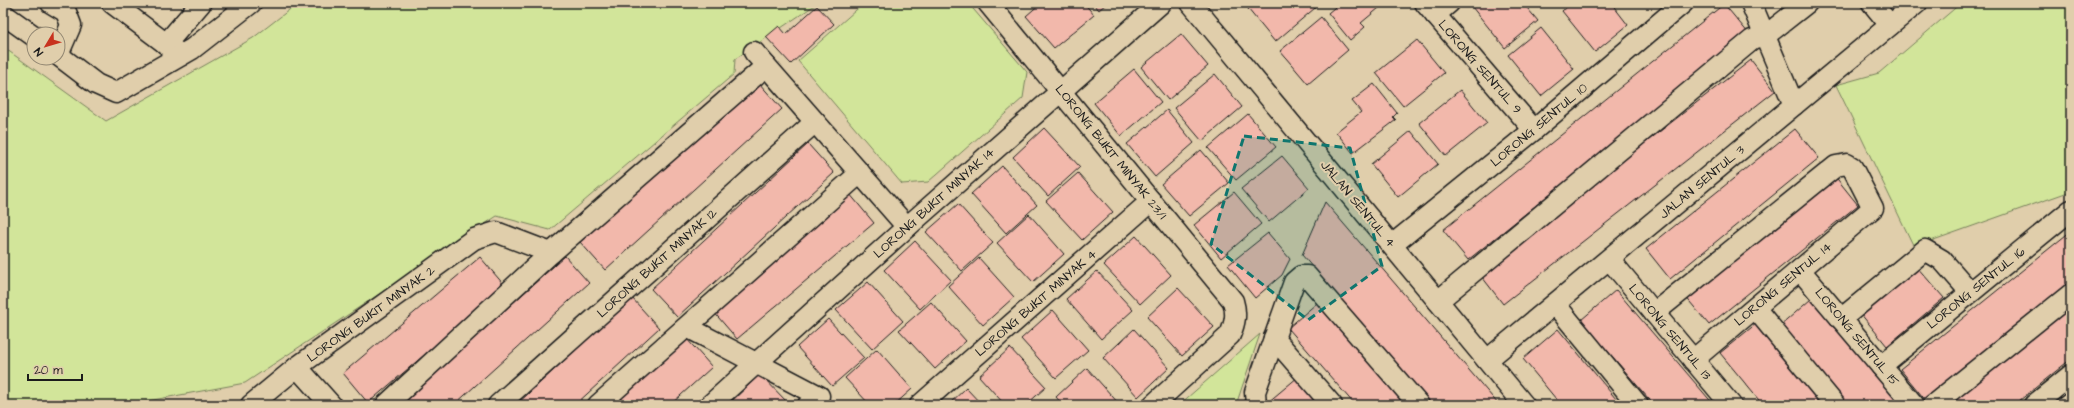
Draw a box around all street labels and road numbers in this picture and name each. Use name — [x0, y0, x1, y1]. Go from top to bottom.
street label: LORONG SENTUL 9 — [1434, 16, 1526, 118]
street label: LORONG SENTUL 10 — [1487, 79, 1591, 171]
street label: LORONG BUKIT MINYAK 23/1 — [1051, 81, 1171, 223]
street label: JALAN SENTUL 3 — [1655, 141, 1749, 223]
street label: LORONG BUKIT MINYAK 14 — [869, 144, 999, 262]
street label: JALAN SENTUL 4 — [1316, 157, 1400, 251]
street label: LORONG BUKIT MINYAK 12 — [593, 204, 721, 322]
street label: LORONG SENTUL 14 — [1730, 238, 1836, 330]
street label: LORONG SENTUL 16 — [1923, 243, 2029, 333]
street label: LORONG BUKIT MINYAK 4 — [971, 245, 1101, 361]
street label: LORONG BUKIT MINYAK 2 — [303, 261, 439, 367]
street label: LORONG SENTUL 13 — [1624, 280, 1716, 384]
street label: LORONG SENTUL 15 — [1811, 284, 1903, 390]

